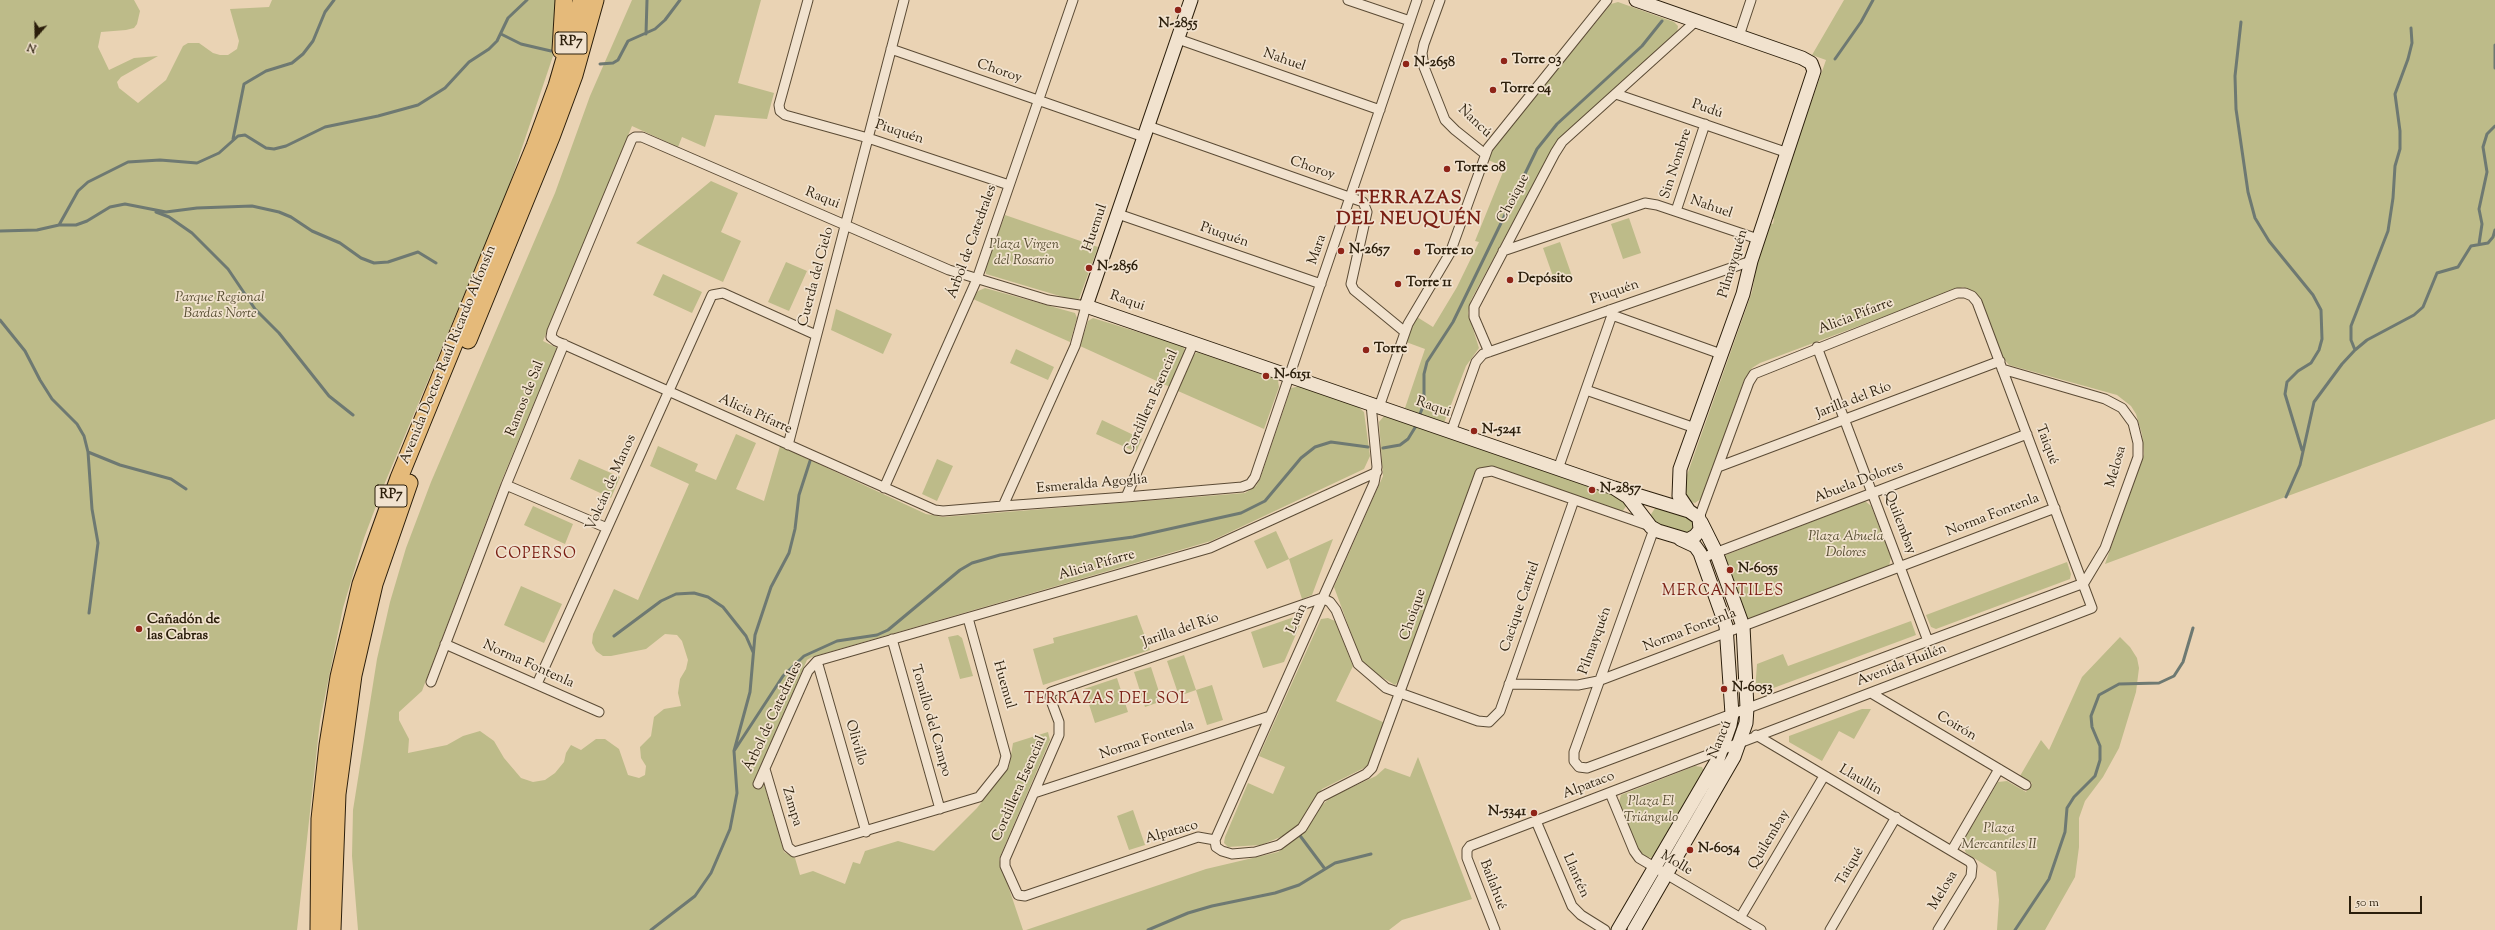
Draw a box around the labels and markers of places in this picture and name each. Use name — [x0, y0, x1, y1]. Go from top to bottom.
marker: N-2855 — [1173, 5, 1183, 15]
place label: N-2855 — [1159, 17, 1197, 33]
place label: Torre 03 — [1512, 53, 1561, 69]
place label: N-2658 — [1414, 56, 1455, 72]
marker: Torre 03 — [1499, 56, 1509, 66]
marker: N-2658 — [1401, 59, 1411, 69]
place label: Torre 04 — [1501, 82, 1551, 98]
marker: Torre 04 — [1488, 85, 1498, 95]
place label: Torre 08 — [1455, 161, 1506, 177]
marker: Torre 08 — [1442, 164, 1452, 174]
place label: N-2657 — [1349, 243, 1390, 259]
place label: Torre 10 — [1425, 244, 1473, 260]
marker: N-2657 — [1336, 246, 1346, 256]
marker: Torre 10 — [1412, 247, 1422, 257]
place label: N-2856 — [1097, 260, 1138, 276]
marker: N-2856 — [1084, 263, 1094, 273]
place label: Depósito — [1518, 272, 1573, 288]
marker: Depósito — [1505, 275, 1515, 285]
place label: Torre 11 — [1406, 276, 1452, 292]
marker: Torre 11 — [1393, 279, 1403, 289]
place label: Torre — [1374, 342, 1407, 358]
marker: Torre — [1361, 345, 1371, 355]
place label: N-6151 — [1274, 368, 1311, 384]
marker: N-6151 — [1261, 371, 1271, 381]
place label: N-5241 — [1482, 423, 1521, 439]
marker: N-5241 — [1469, 426, 1479, 436]
place label: N-2857 — [1600, 482, 1641, 498]
marker: N-2857 — [1587, 485, 1597, 495]
place label: N-6055 — [1738, 562, 1778, 578]
marker: N-6055 — [1725, 565, 1735, 575]
place label: Cañadón de las Cabras — [147, 613, 220, 646]
marker: Cañadón de las Cabras — [134, 624, 144, 634]
place label: N-6053 — [1732, 681, 1773, 697]
marker: N-6053 — [1719, 684, 1729, 694]
place label: N-5341 — [1488, 805, 1526, 821]
marker: N-5341 — [1529, 808, 1539, 818]
place label: N-6054 — [1698, 842, 1740, 858]
marker: N-6054 — [1685, 845, 1695, 855]

